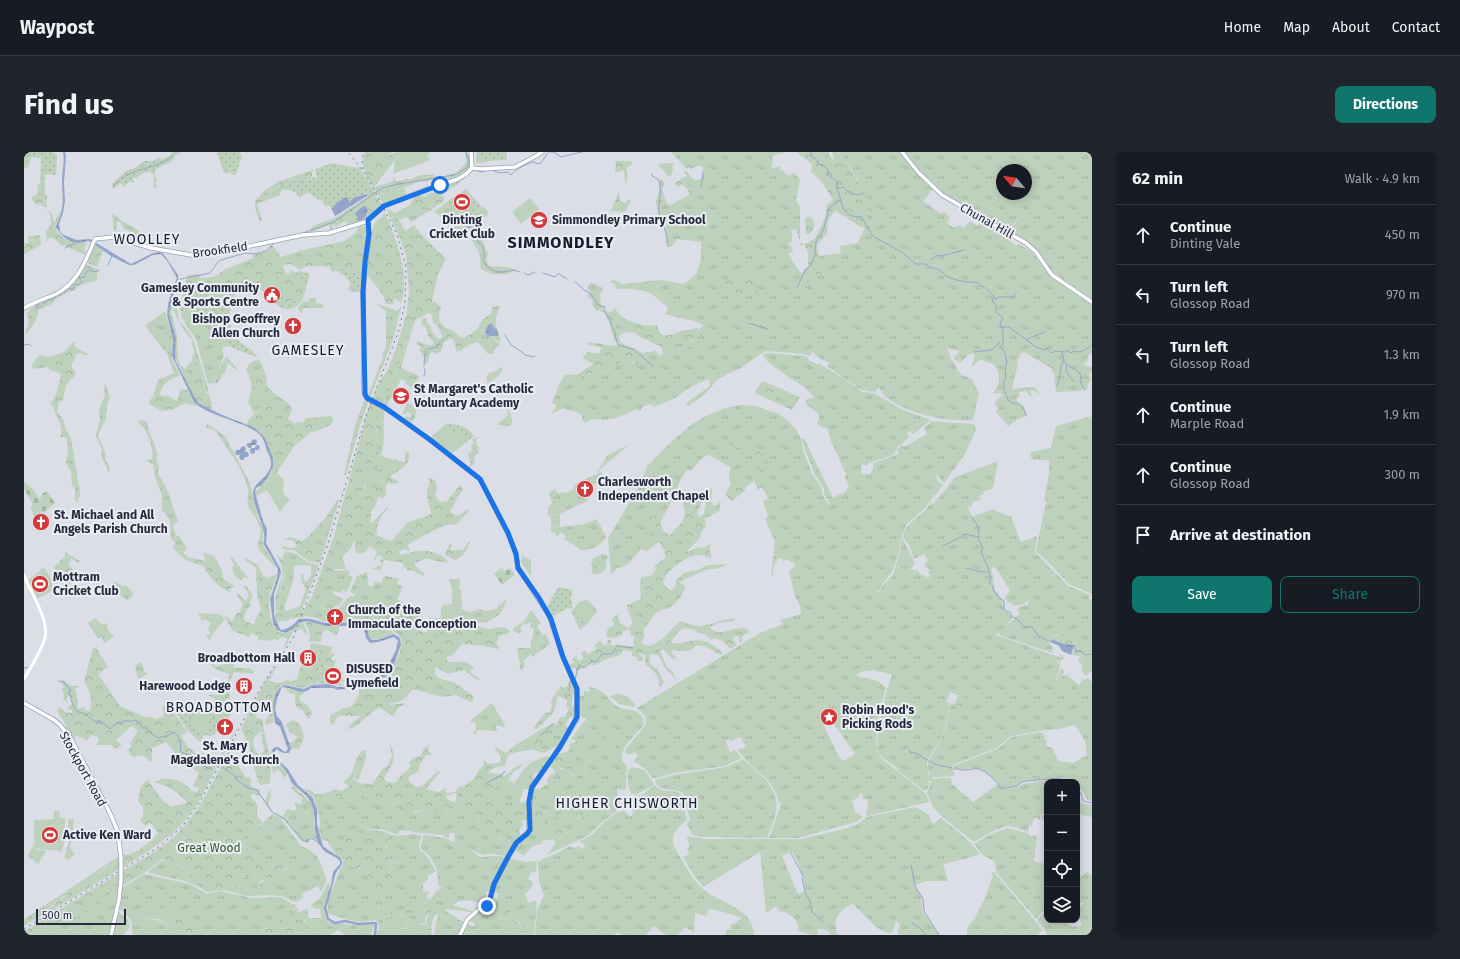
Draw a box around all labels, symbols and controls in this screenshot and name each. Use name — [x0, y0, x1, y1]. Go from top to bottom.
text: Waypost — [20, 16, 94, 39]
text: Home — [1224, 19, 1261, 36]
text: Map — [1283, 19, 1310, 36]
text: About — [1332, 19, 1370, 36]
text: Contact — [1392, 19, 1440, 36]
button: Directions — [1335, 86, 1436, 123]
text: Find us — [24, 88, 114, 121]
north arrow — [996, 164, 1032, 200]
text: 62 min — [1132, 168, 1183, 189]
text: Walk · 4.9 km — [1344, 171, 1420, 186]
route start — [431, 176, 449, 194]
sports icon: Dinting Cricket Club — [452, 192, 472, 212]
street label: Chunal Hill — [958, 200, 1017, 242]
school or university icon: Simmondley Primary School — [529, 210, 549, 230]
place label: Dinting Cricket Club — [429, 213, 495, 241]
place label: Simmondley Primary School — [552, 213, 706, 227]
text: Continue — [1170, 218, 1231, 236]
icon: ahead — [1132, 224, 1154, 246]
text: 450 m — [1385, 227, 1420, 242]
district label: WOOLLEY — [113, 231, 181, 248]
district label: SIMMONDLEY — [508, 233, 614, 252]
text: Dinting Vale — [1170, 236, 1240, 251]
street label: Brookfield — [191, 239, 249, 261]
text: Turn left — [1170, 278, 1228, 296]
place label: Gamesley Community & Sports Centre — [141, 281, 260, 309]
icon: left — [1132, 284, 1154, 306]
public building icon: Gamesley Community & Sports Centre — [262, 285, 282, 305]
text: 970 m — [1386, 287, 1420, 302]
text: Glossop Road — [1170, 296, 1250, 311]
place label: Bishop Geoffrey Allen Church — [192, 312, 281, 340]
church icon: Bishop Geoffrey Allen Church — [283, 316, 303, 336]
text: Turn left — [1170, 338, 1228, 356]
district label: GAMESLEY — [272, 342, 344, 359]
icon: left — [1132, 344, 1154, 366]
text: 1.3 km — [1383, 347, 1420, 362]
text: Glossop Road — [1170, 356, 1250, 371]
place label: St Margaret's Catholic Voluntary Academy — [413, 382, 534, 410]
school or university icon: St Margaret's Catholic Voluntary Academy — [391, 386, 411, 406]
text: Continue — [1170, 398, 1231, 416]
icon: ahead — [1132, 404, 1154, 426]
text: 1.9 km — [1384, 407, 1420, 422]
text: Marple Road — [1170, 416, 1244, 431]
text: Continue — [1170, 458, 1231, 476]
icon: ahead — [1132, 464, 1154, 486]
text: 300 m — [1384, 467, 1420, 482]
place label: Charlesworth Independent Chapel — [598, 475, 709, 503]
text: Glossop Road — [1170, 476, 1250, 491]
church icon: Charlesworth Independent Chapel — [575, 479, 595, 499]
place label: St. Michael and All Angels Parish Church — [53, 508, 168, 536]
church icon: St. Michael and All Angels Parish Church — [31, 512, 51, 532]
icon: arrive — [1132, 524, 1154, 546]
text: Arrive at destination — [1170, 526, 1311, 544]
place label: Mottram Cricket Club — [53, 570, 119, 598]
sports icon: Mottram Cricket Club — [30, 574, 50, 594]
button: Save — [1132, 576, 1272, 613]
button: Share — [1280, 576, 1420, 613]
place label: Church of the Immaculate Conception — [348, 603, 477, 631]
church icon: Church of the Immaculate Conception — [325, 607, 345, 627]
building icon: Broadbottom Hall — [298, 648, 318, 668]
place label: Broadbottom Hall — [198, 651, 295, 665]
place label: DISUSED Lymefield — [346, 662, 399, 690]
sports icon: DISUSED Lymefield — [323, 666, 343, 686]
building icon: Harewood Lodge — [234, 676, 254, 696]
place label: Harewood Lodge — [139, 679, 231, 693]
district label: BROADBOTTOM — [166, 699, 272, 716]
place label: Robin Hood's Picking Rods — [842, 703, 914, 731]
place icon: Robin Hood's Picking Rods — [819, 707, 839, 727]
church icon: St. Mary Magdalene's Church — [215, 717, 235, 737]
street label: Stockport Road — [57, 729, 109, 809]
place label: St. Mary Magdalene's Church — [171, 739, 279, 767]
map controls — [1044, 779, 1080, 923]
button: + — [1044, 779, 1080, 815]
district label: HIGHER CHISWORTH — [556, 795, 698, 812]
button: − — [1044, 815, 1080, 851]
sports icon: Active Ken Ward — [40, 825, 60, 845]
place label: Active Ken Ward — [62, 828, 151, 842]
park label: Great Wood — [177, 841, 241, 855]
button: locate — [1044, 851, 1080, 887]
button: layers — [1044, 887, 1080, 923]
route end — [478, 897, 496, 915]
scale bar — [36, 907, 126, 926]
text: 500 m — [42, 909, 72, 922]

